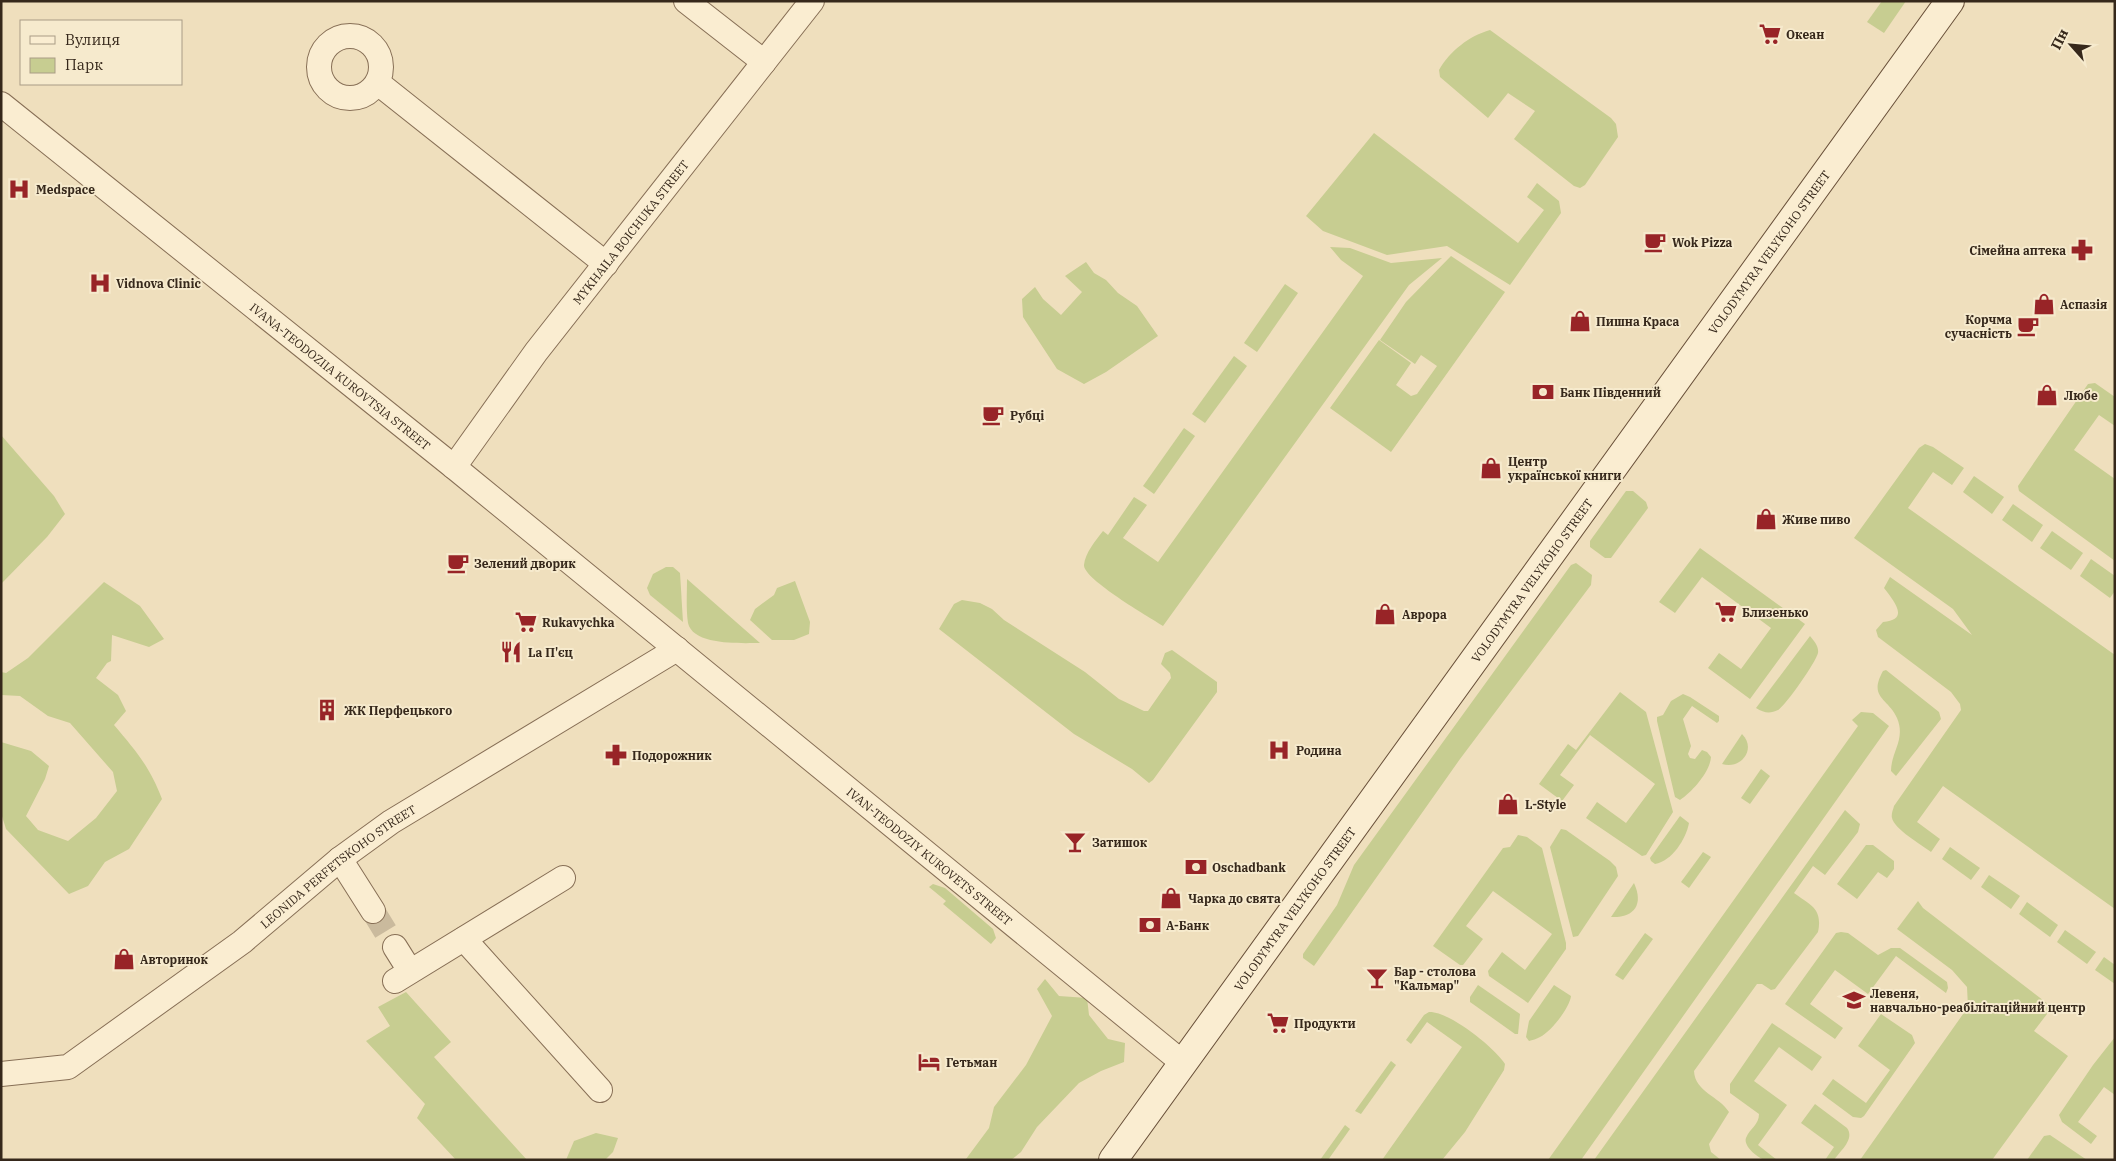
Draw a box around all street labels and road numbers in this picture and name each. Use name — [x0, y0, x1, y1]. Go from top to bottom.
street label: MYKHAILA BOICHUKA STREET — [569, 157, 692, 307]
street label: VOLODYMYRA VELYKOHO STREET — [1705, 167, 1833, 337]
street label: IVANA-TEODOZIIA KUROVTSIA STREET — [247, 299, 434, 453]
street label: VOLODYMYRA VELYKOHO STREET — [1468, 496, 1596, 665]
street label: IVAN-TEODOZIY KUROVETS STREET — [844, 784, 1016, 928]
street label: LEONIDA PERFETSKOHO STREET — [257, 801, 419, 931]
street label: VOLODYMYRA VELYKOHO STREET — [1230, 824, 1359, 993]

